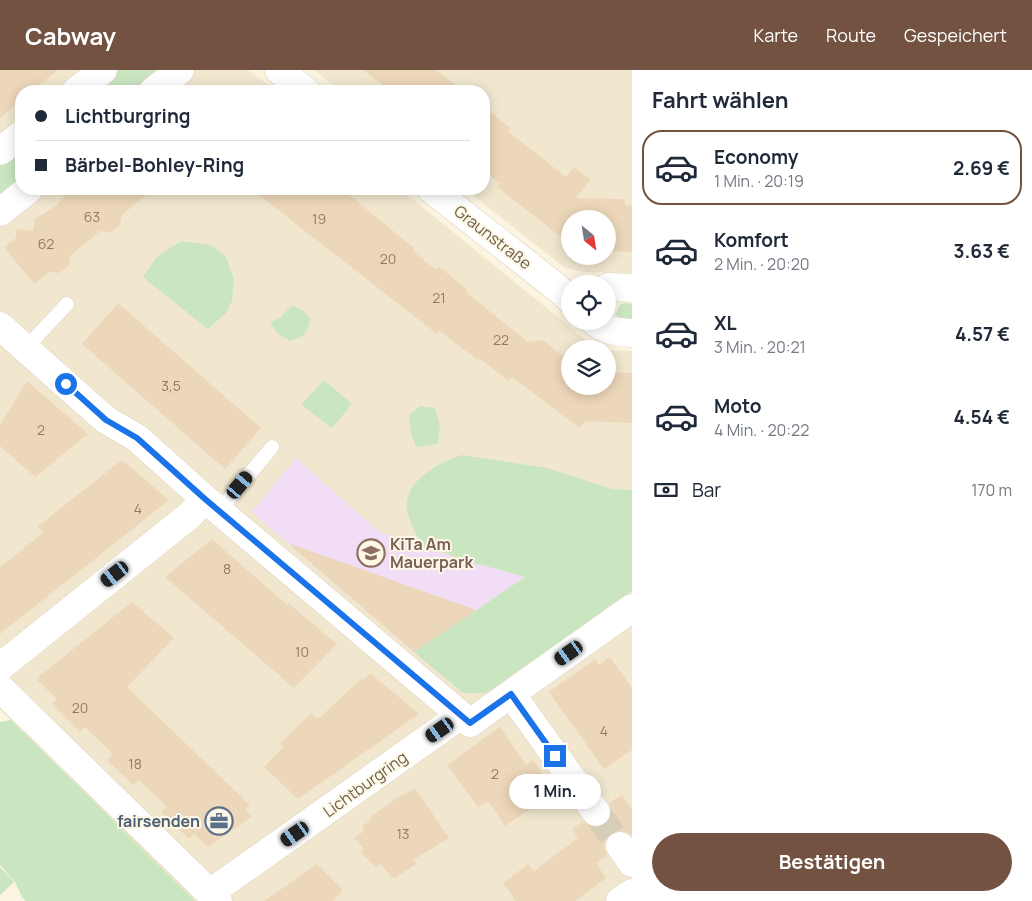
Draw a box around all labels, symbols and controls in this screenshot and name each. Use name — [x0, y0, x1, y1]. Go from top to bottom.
text: Cabway — [25, 19, 116, 52]
text: Karte — [753, 23, 798, 47]
text: Route — [826, 23, 876, 47]
text: Gespeichert — [904, 23, 1007, 47]
text: Fahrt wählen — [652, 85, 789, 115]
text: Lichtburgring — [65, 103, 191, 129]
text: Economy — [714, 144, 798, 170]
icon: car — [654, 145, 699, 190]
text: Bärbel-Bohley-Ring — [65, 152, 244, 178]
text: 2.69 € — [953, 155, 1010, 181]
text: 1 Min. · 20:19 — [714, 170, 804, 192]
street label: Graunstraße — [450, 200, 536, 274]
house number: 63 — [84, 207, 100, 226]
house number: 19 — [312, 209, 326, 228]
north arrow — [561, 210, 616, 265]
map controls — [561, 210, 616, 395]
text: Komfort — [714, 227, 789, 253]
icon: car — [654, 228, 699, 273]
house number: 62 — [38, 234, 54, 253]
text: 3.63 € — [954, 238, 1010, 264]
house number: 20 — [380, 249, 396, 268]
text: 2 Min. · 20:20 — [714, 253, 810, 275]
button: locate — [561, 275, 616, 330]
house number: 21 — [432, 288, 446, 307]
text: XL — [714, 310, 737, 336]
icon: car — [654, 311, 699, 356]
text: 4.57 € — [955, 321, 1010, 347]
house number: 22 — [493, 330, 509, 349]
text: 3 Min. · 20:21 — [714, 336, 806, 358]
button: layers — [561, 340, 616, 395]
route start — [55, 373, 77, 395]
house number: 3,5 — [161, 376, 181, 395]
text: Moto — [714, 393, 761, 419]
icon: car — [654, 394, 699, 439]
text: 4.54 € — [954, 404, 1010, 430]
text: 4 Min. · 20:22 — [714, 419, 809, 441]
house number: 2 — [37, 420, 45, 439]
car — [224, 469, 255, 501]
icon: cash — [652, 476, 680, 504]
text: Bar — [692, 477, 721, 503]
text: 170 m — [971, 479, 1012, 501]
house number: 4 — [134, 499, 142, 518]
place label: KiTa Am Mauerpark — [390, 533, 473, 573]
school or university icon: KiTa Am Mauerpark — [356, 538, 386, 568]
car — [98, 559, 131, 589]
house number: 8 — [223, 559, 231, 578]
car — [552, 638, 585, 668]
house number: 10 — [295, 642, 309, 661]
house number: 20 — [72, 698, 88, 717]
car — [423, 715, 456, 745]
house number: 4 — [600, 721, 608, 740]
route end — [544, 745, 566, 767]
street label: Lichtburgring — [318, 746, 412, 822]
house number: 18 — [128, 754, 142, 773]
house number: 2 — [491, 764, 499, 783]
callout: 1 Min. — [509, 774, 601, 808]
text: 1 Min. — [533, 780, 577, 802]
office icon: fairsenden — [204, 806, 234, 836]
place label: fairsenden — [117, 810, 200, 832]
car — [278, 819, 311, 849]
house number: 13 — [396, 824, 410, 843]
button: Bestätigen — [652, 833, 1012, 891]

